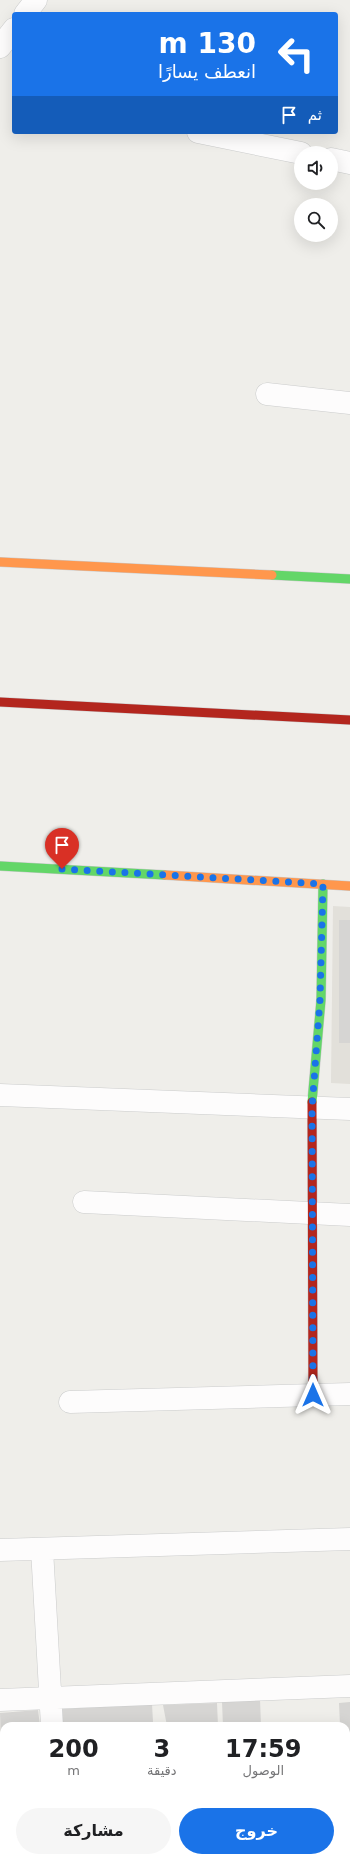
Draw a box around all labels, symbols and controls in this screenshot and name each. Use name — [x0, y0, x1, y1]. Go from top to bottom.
text: 130 m — [159, 27, 256, 60]
icon: left — [270, 28, 322, 80]
text: انعطف يسارًا — [158, 61, 256, 82]
icon: arrive — [278, 104, 300, 126]
text: ثم — [308, 106, 322, 124]
map controls — [294, 146, 338, 242]
button: sound — [294, 146, 338, 190]
button: search — [294, 198, 338, 242]
pin — [45, 828, 79, 869]
icon: arrive — [51, 834, 73, 856]
position arrow — [292, 1374, 334, 1416]
text: 200 — [49, 1735, 99, 1763]
text: 3 — [154, 1735, 170, 1763]
text: 17:59 — [225, 1735, 302, 1763]
text: m — [67, 1763, 80, 1778]
text: دقيقة — [147, 1763, 177, 1778]
text: الوصول — [243, 1763, 284, 1778]
button: مشاركة — [16, 1808, 171, 1854]
button: خروج — [179, 1808, 334, 1854]

